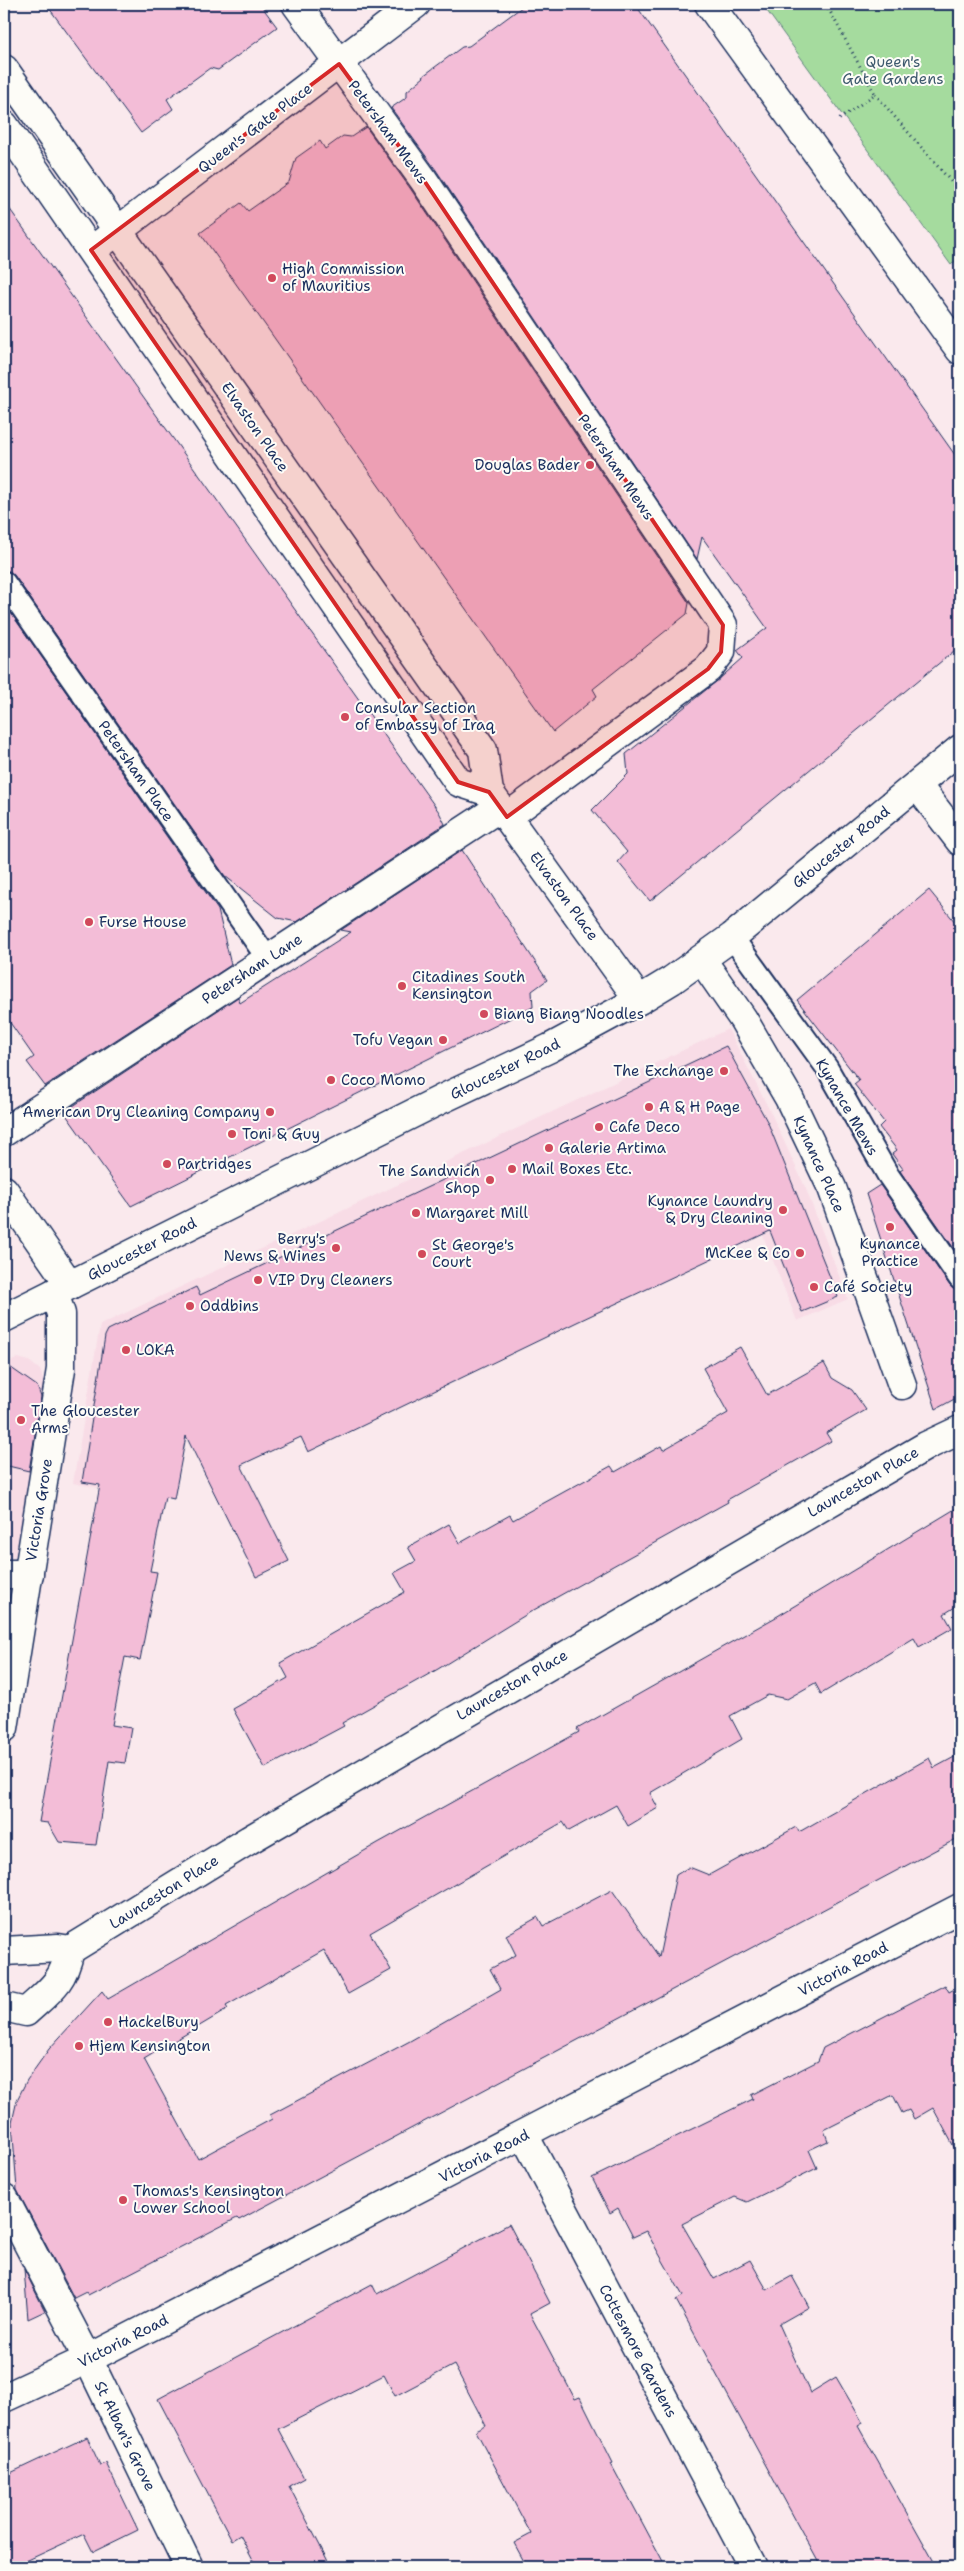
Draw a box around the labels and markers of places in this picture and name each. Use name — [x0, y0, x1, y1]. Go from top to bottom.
place label: High Commission of Mauritius — [282, 259, 405, 296]
marker: High Commission of Mauritius — [266, 272, 278, 284]
place label: Douglas Bader — [475, 455, 580, 475]
marker: Douglas Bader — [584, 459, 596, 471]
place label: Consular Section of Embassy of Iraq — [355, 698, 495, 735]
marker: Consular Section of Embassy of Iraq — [339, 711, 351, 723]
place label: Furse House — [99, 912, 187, 932]
marker: Furse House — [83, 916, 95, 928]
place label: Citadines South Kensington — [412, 967, 526, 1004]
marker: Citadines South Kensington — [396, 980, 408, 992]
place label: Biang Biang Noodles — [494, 1004, 644, 1024]
marker: Biang Biang Noodles — [478, 1008, 490, 1020]
place label: Tofu Vegan — [353, 1030, 433, 1050]
marker: Tofu Vegan — [437, 1034, 449, 1046]
place label: The Exchange — [613, 1061, 714, 1081]
marker: The Exchange — [718, 1065, 730, 1077]
place label: Coco Momo — [341, 1070, 426, 1090]
marker: Coco Momo — [325, 1074, 337, 1086]
place label: A & H Page — [659, 1097, 740, 1117]
marker: A & H Page — [643, 1101, 655, 1113]
place label: American Dry Cleaning Company — [23, 1102, 260, 1122]
marker: American Dry Cleaning Company — [264, 1106, 276, 1118]
place label: Cafe Deco — [609, 1117, 680, 1137]
marker: Cafe Deco — [593, 1121, 605, 1133]
place label: Toni & Guy — [242, 1124, 320, 1144]
marker: Toni & Guy — [226, 1128, 238, 1140]
place label: Galerie Artima — [559, 1138, 667, 1158]
marker: Galerie Artima — [543, 1142, 555, 1154]
place label: Partridges — [177, 1154, 252, 1174]
marker: Partridges — [161, 1158, 173, 1170]
place label: Mail Boxes Etc. — [522, 1159, 632, 1179]
place label: The Sandwich Shop — [379, 1161, 480, 1198]
marker: Mail Boxes Etc. — [506, 1163, 518, 1175]
marker: The Sandwich Shop — [484, 1174, 496, 1186]
place label: Kynance Laundry & Dry Cleaning — [647, 1191, 773, 1228]
place label: Margaret Mill — [426, 1203, 528, 1223]
marker: Kynance Laundry & Dry Cleaning — [777, 1204, 789, 1216]
marker: Margaret Mill — [410, 1207, 422, 1219]
marker: Kynance Practice — [884, 1221, 896, 1233]
place label: Berry's News & Wines — [223, 1229, 326, 1266]
place label: Kynance Practice — [860, 1234, 920, 1271]
place label: St George's Court — [432, 1235, 514, 1272]
marker: Berry's News & Wines — [330, 1242, 342, 1254]
place label: McKee & Co — [705, 1243, 790, 1263]
marker: McKee & Co — [794, 1247, 806, 1259]
marker: St George's Court — [416, 1248, 428, 1260]
place label: VIP Dry Cleaners — [268, 1270, 393, 1290]
marker: VIP Dry Cleaners — [252, 1274, 264, 1286]
place label: Café Society — [824, 1277, 912, 1297]
marker: Café Society — [808, 1281, 820, 1293]
place label: Oddbins — [200, 1296, 259, 1316]
marker: Oddbins — [184, 1300, 196, 1312]
place label: LOKA — [136, 1340, 175, 1360]
marker: LOKA — [120, 1344, 132, 1356]
place label: The Gloucester Arms — [31, 1401, 140, 1438]
marker: The Gloucester Arms — [15, 1414, 27, 1426]
place label: HackelBury — [118, 2012, 199, 2032]
marker: HackelBury — [102, 2016, 114, 2028]
place label: Hjem Kensington — [89, 2036, 210, 2056]
marker: Hjem Kensington — [73, 2040, 85, 2052]
place label: Thomas's Kensington Lower School — [133, 2181, 284, 2218]
marker: Thomas's Kensington Lower School — [117, 2194, 129, 2206]

